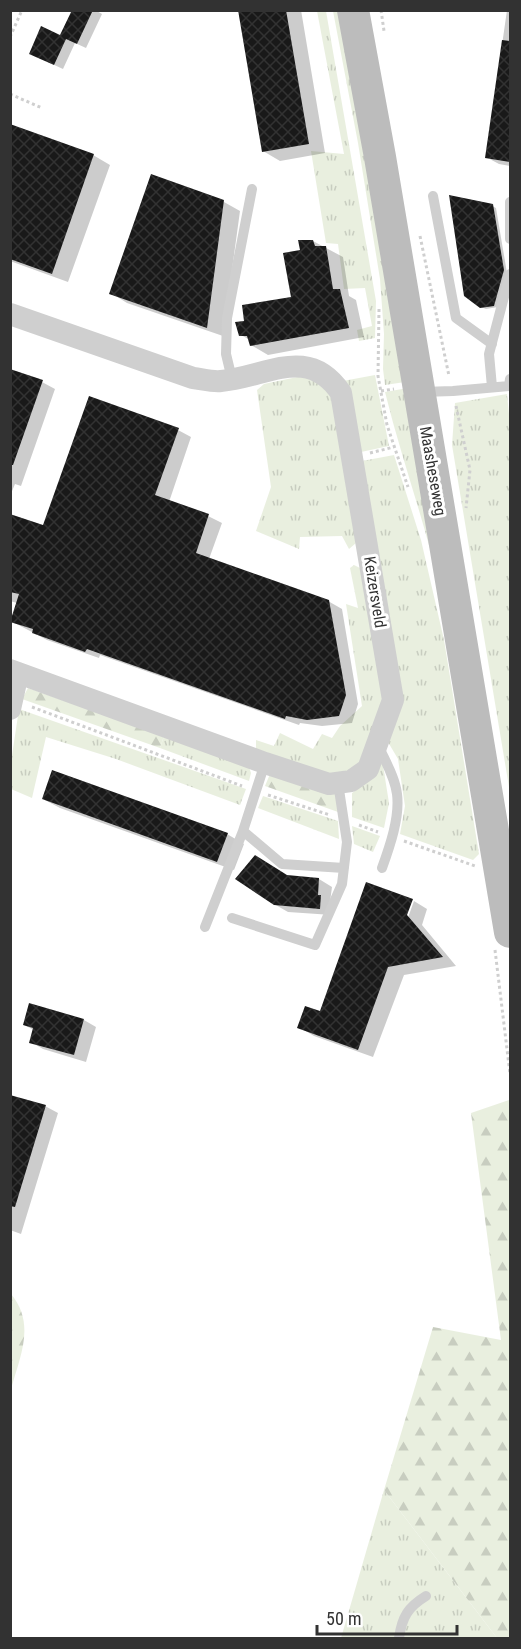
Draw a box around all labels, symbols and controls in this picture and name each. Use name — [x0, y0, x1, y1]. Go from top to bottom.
street label: Maasheseweg — [416, 425, 450, 517]
street label: Keizersveld — [360, 555, 390, 629]
scale bar — [317, 1598, 456, 1636]
text: 50 m — [326, 1608, 361, 1629]

